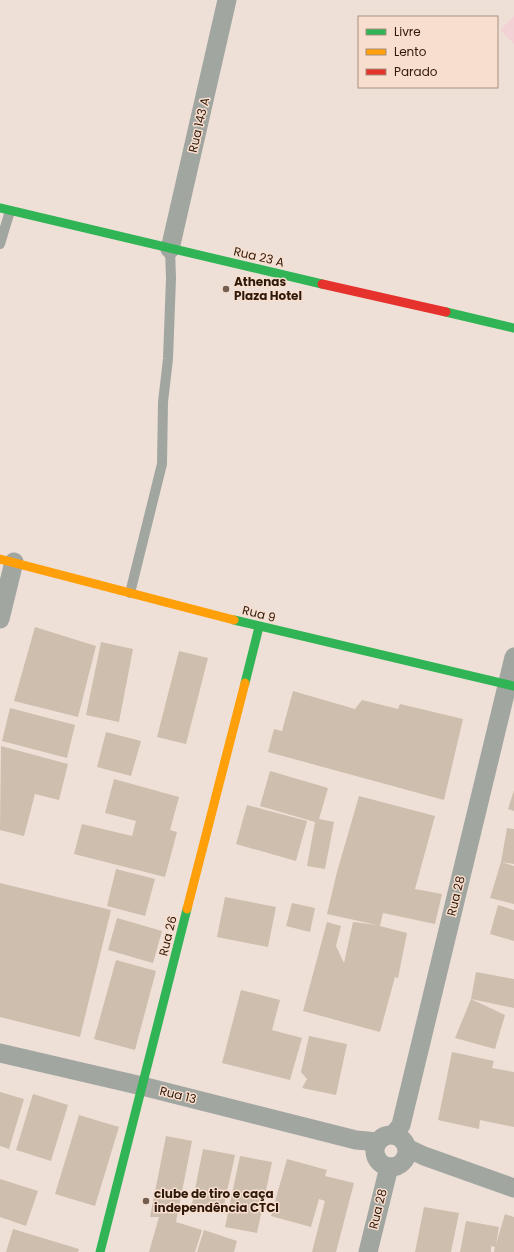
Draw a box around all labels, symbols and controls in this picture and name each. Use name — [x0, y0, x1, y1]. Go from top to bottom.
legend — [358, 16, 498, 88]
text: Livre — [394, 23, 421, 40]
text: Lento — [394, 43, 427, 60]
text: Parado — [394, 63, 438, 80]
street label: Rua 143 A — [184, 96, 213, 154]
street label: Rua 23 A — [232, 242, 286, 271]
place label: Athenas Plaza Hotel — [234, 273, 302, 304]
marker: Athenas Plaza Hotel — [221, 284, 231, 294]
street label: Rua 9 — [241, 601, 278, 626]
street label: Rua 28 — [442, 874, 469, 918]
street label: Rua 26 — [154, 914, 181, 958]
street label: Rua 13 — [158, 1082, 198, 1107]
place label: clube de tiro e caça independência CTCI — [154, 1185, 279, 1216]
street label: Rua 28 — [364, 1187, 391, 1231]
marker: clube de tiro e caça independência CTCI — [141, 1196, 151, 1206]

